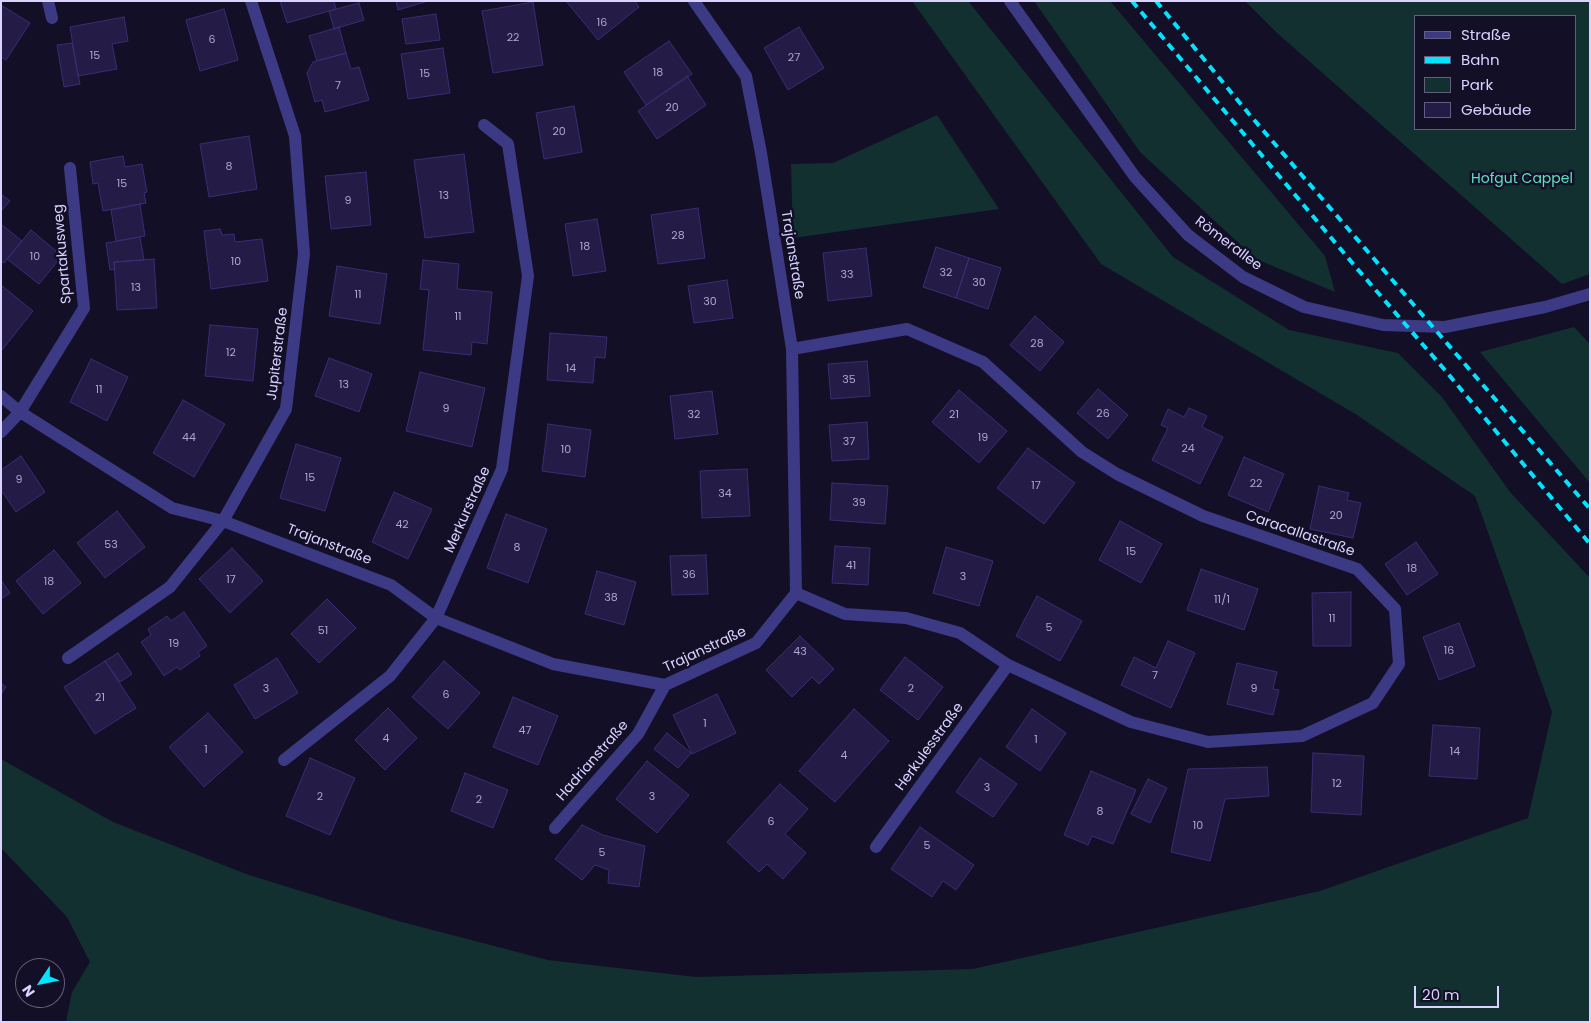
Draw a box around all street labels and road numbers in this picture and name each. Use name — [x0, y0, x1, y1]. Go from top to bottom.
street label: Spartakusweg — [50, 203, 76, 305]
street label: Trajanstraße — [777, 210, 807, 300]
street label: Römerallee — [1191, 213, 1265, 275]
street label: Jupiterstraße — [264, 307, 292, 401]
street label: Merkurstraße — [441, 464, 495, 556]
street label: Caracallastraße — [1243, 507, 1357, 561]
street label: Trajanstraße — [284, 521, 374, 569]
street label: Trajanstraße — [661, 623, 749, 677]
street label: Herkulesstraße — [892, 700, 968, 794]
street label: Hadrianstraße — [554, 717, 632, 805]

